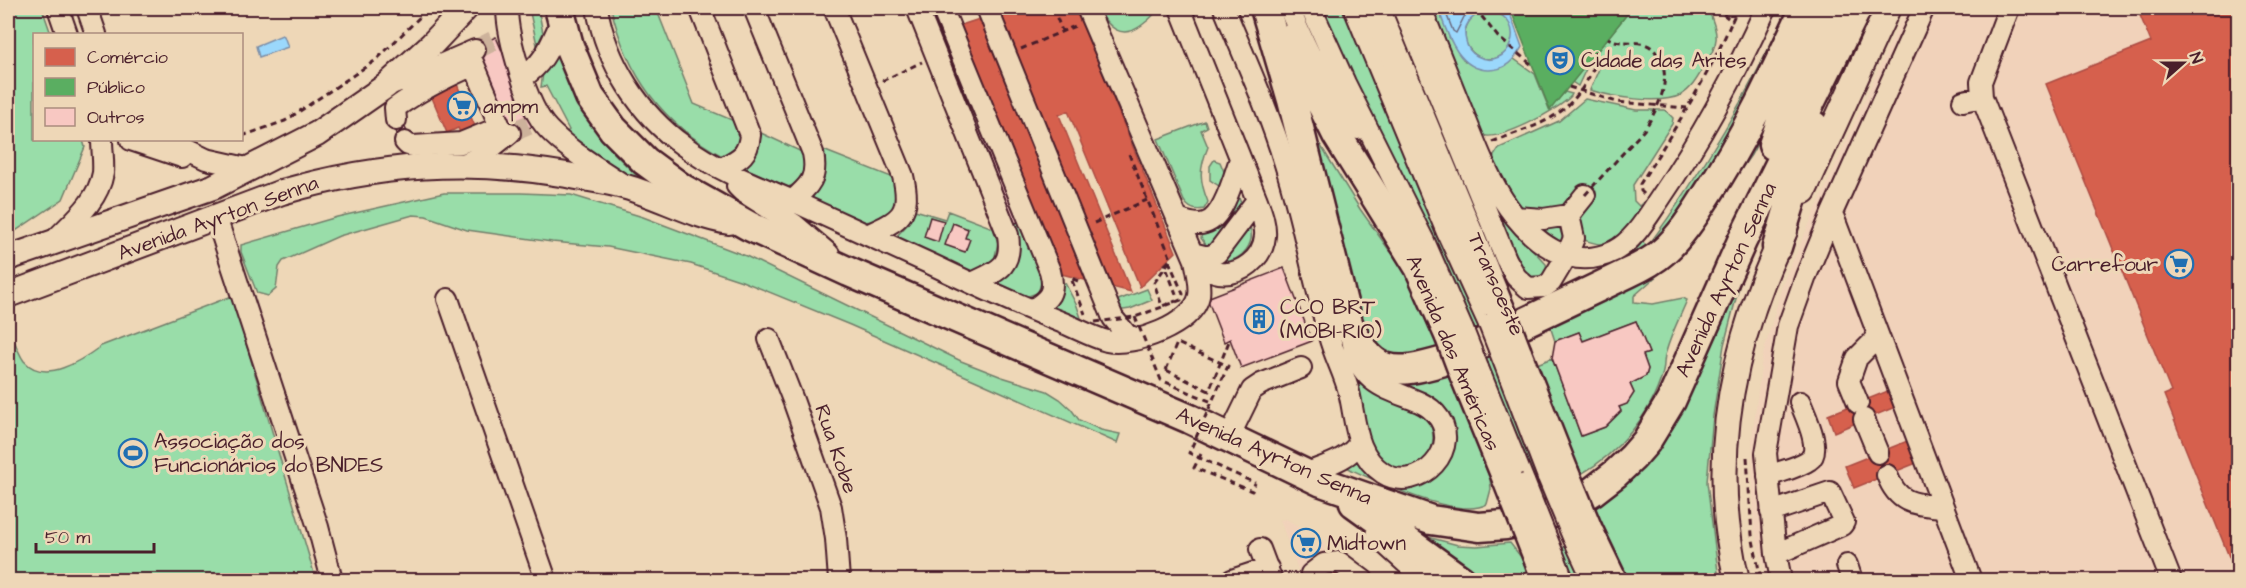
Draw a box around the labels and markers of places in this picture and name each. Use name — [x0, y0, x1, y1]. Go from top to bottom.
theatre icon: Cidade das Artes — [1544, 44, 1576, 76]
place label: Cidade das Artes — [1581, 46, 1747, 75]
supermarket icon: ampm — [446, 90, 478, 122]
place label: ampm — [483, 92, 539, 122]
supermarket icon: Carrefour — [2163, 248, 2195, 280]
place label: Carrefour — [2051, 250, 2158, 279]
place label: CCO BRT (MOBI-RIO) — [1280, 293, 1382, 346]
building icon: CCO BRT (MOBI-RIO) — [1243, 303, 1275, 335]
place label: Associação dos Funcionários do BNDES — [154, 427, 383, 480]
sports icon: Associação dos Funcionários do BNDES — [117, 437, 149, 469]
supermarket icon: Midtown — [1290, 527, 1322, 559]
place label: Midtown — [1327, 529, 1406, 558]

